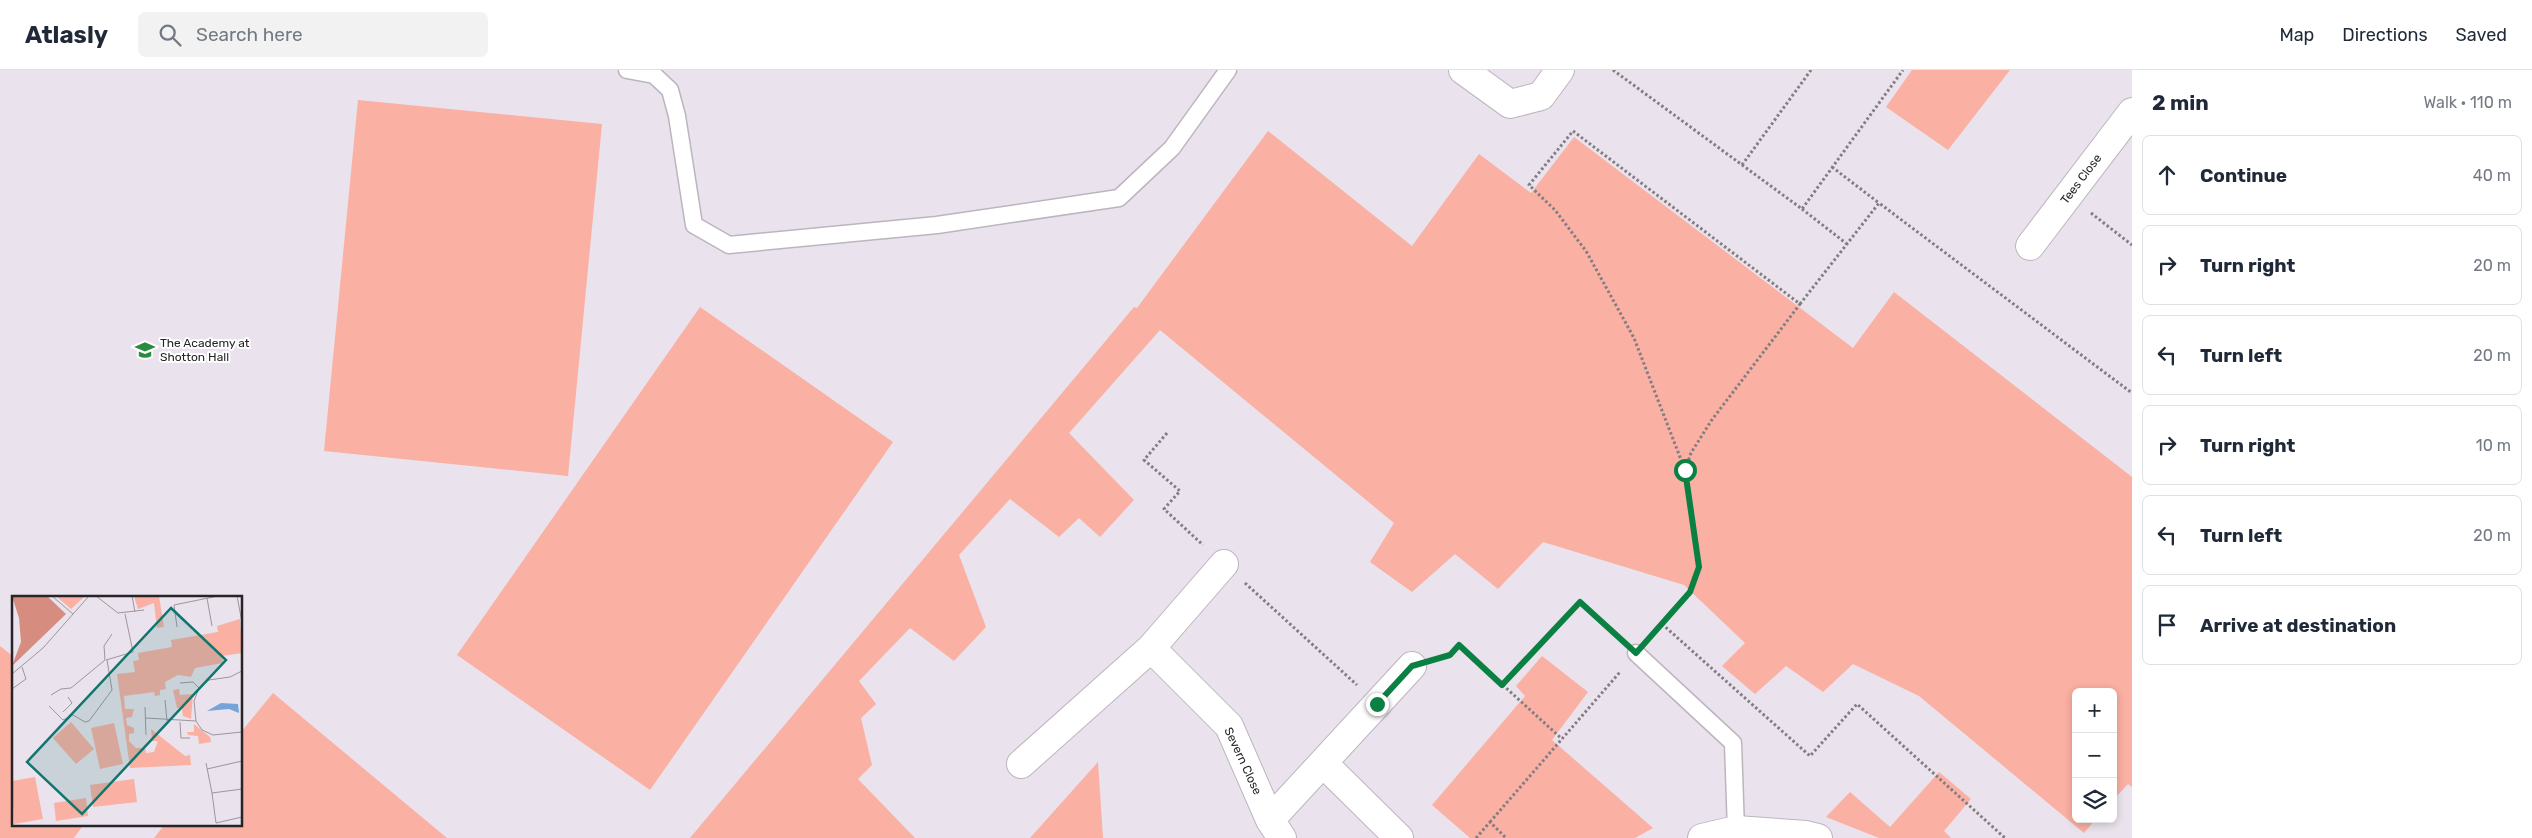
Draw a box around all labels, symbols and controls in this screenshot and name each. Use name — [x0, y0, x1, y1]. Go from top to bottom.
search box — [138, 12, 488, 57]
text: Atlasly — [25, 21, 108, 49]
icon: search — [156, 21, 184, 49]
text: Search here — [196, 23, 303, 46]
text: Map — [2279, 24, 2314, 46]
text: Directions — [2342, 24, 2428, 46]
text: Saved — [2456, 24, 2507, 46]
text: 2 min — [2152, 90, 2209, 115]
text: Walk · 110 m — [2424, 93, 2512, 112]
street label: Tees Close — [2058, 151, 2104, 207]
icon: ahead — [2153, 161, 2181, 189]
text: Continue — [2200, 164, 2287, 187]
text: 40 m — [2473, 166, 2511, 185]
icon: right — [2153, 251, 2181, 279]
text: Turn right — [2200, 254, 2295, 277]
text: 20 m — [2473, 256, 2511, 275]
place label: The Academy at Shotton Hall — [160, 336, 250, 364]
school or university icon: The Academy at Shotton Hall — [134, 339, 156, 361]
icon: left — [2153, 341, 2181, 369]
text: Turn left — [2200, 344, 2282, 367]
text: 20 m — [2473, 346, 2511, 365]
icon: right — [2153, 431, 2181, 459]
text: Turn right — [2200, 434, 2295, 457]
text: 10 m — [2476, 436, 2511, 455]
route start — [1674, 459, 1697, 482]
icon: left — [2153, 521, 2181, 549]
text: Turn left — [2200, 524, 2282, 547]
text: 20 m — [2473, 526, 2511, 545]
inset map — [12, 596, 242, 826]
icon: arrive — [2153, 611, 2181, 639]
text: Arrive at destination — [2200, 614, 2396, 637]
map controls — [2072, 688, 2117, 823]
button: + — [2072, 688, 2117, 733]
route end — [1366, 693, 1389, 716]
street label: Severn Close — [1221, 725, 1265, 797]
button: − — [2072, 733, 2117, 778]
button: layers — [2072, 778, 2117, 823]

